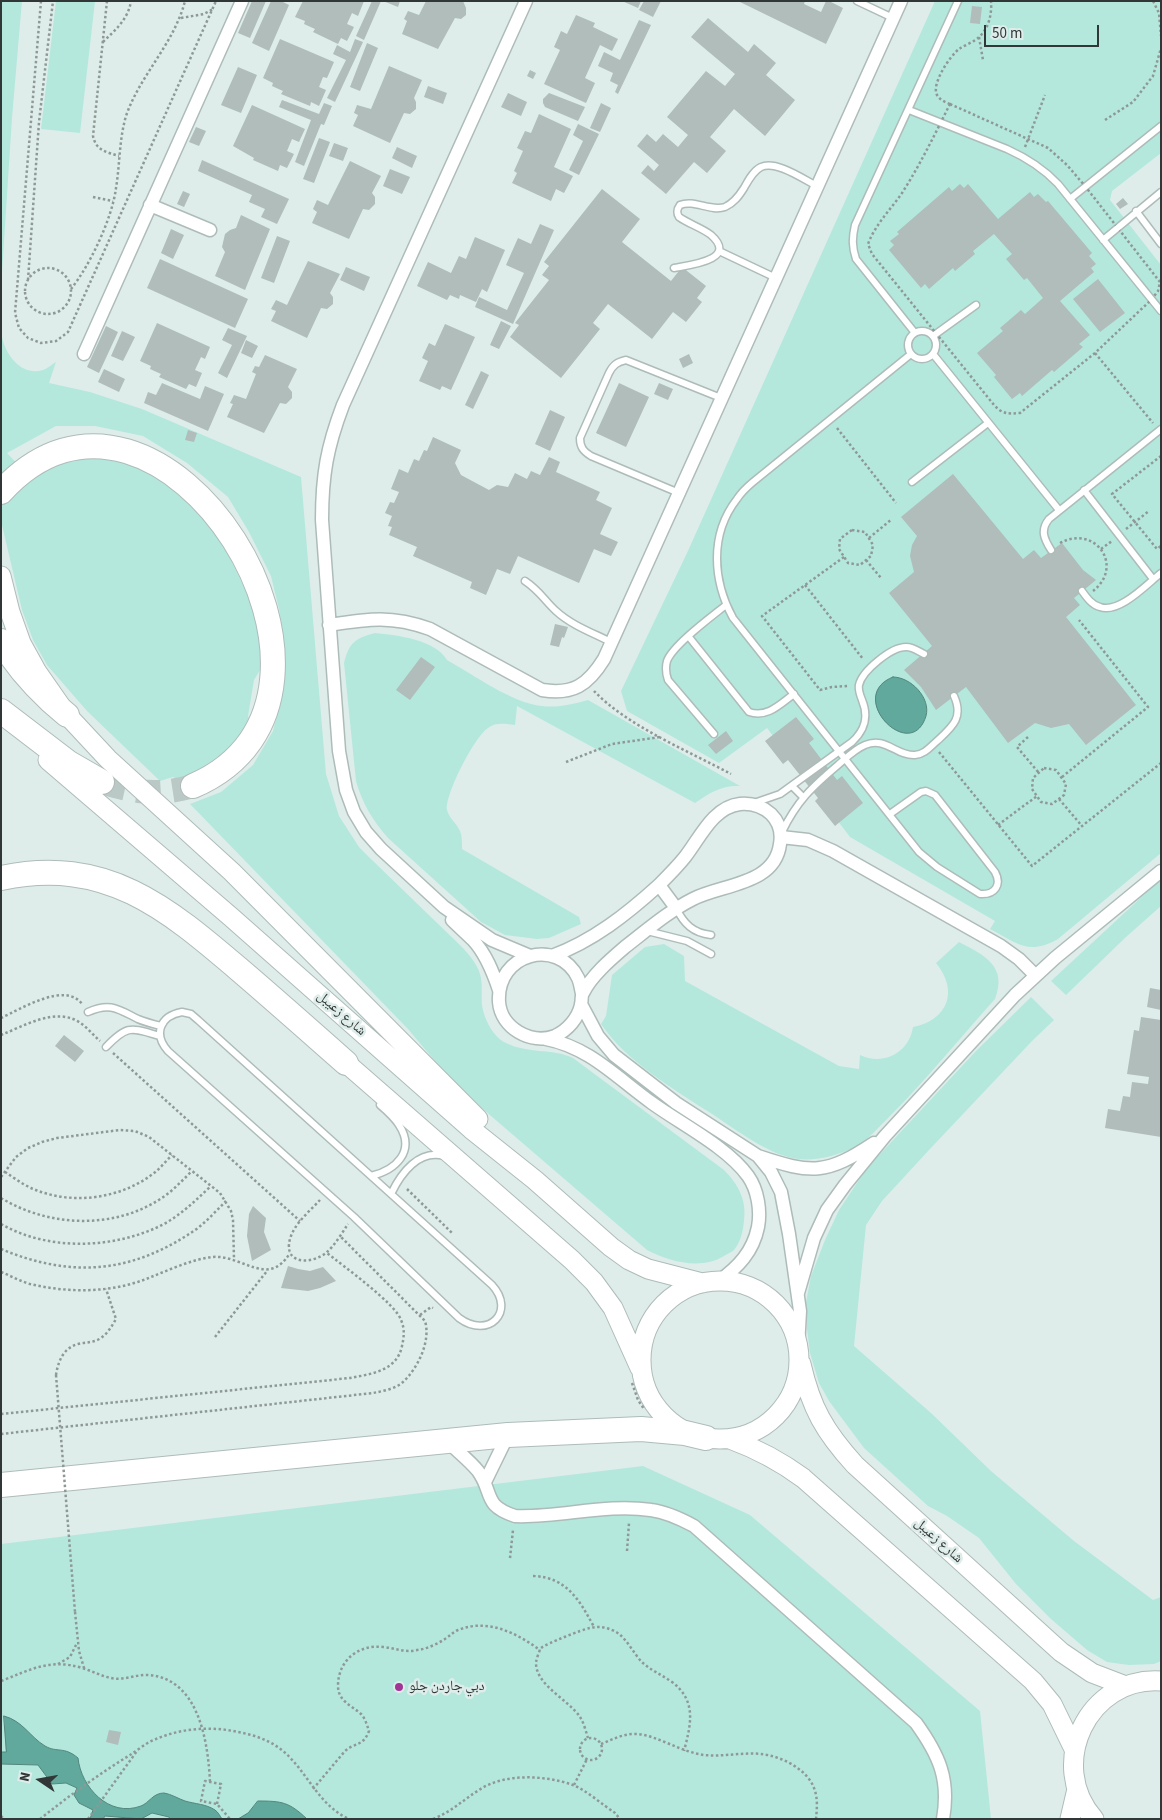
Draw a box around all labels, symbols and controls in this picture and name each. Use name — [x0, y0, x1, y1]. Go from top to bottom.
scale bar — [987, 15, 1102, 47]
text: 50 m — [992, 23, 1022, 44]
street label: شارع زعيبل — [313, 988, 369, 1040]
street label: شارع زعيبل — [910, 1515, 966, 1567]
place label: دبي جاردن جلو — [409, 1679, 485, 1695]
marker: دبي جاردن جلو — [393, 1681, 405, 1693]
north arrow — [15, 1755, 65, 1805]
text: N — [15, 1770, 36, 1784]

